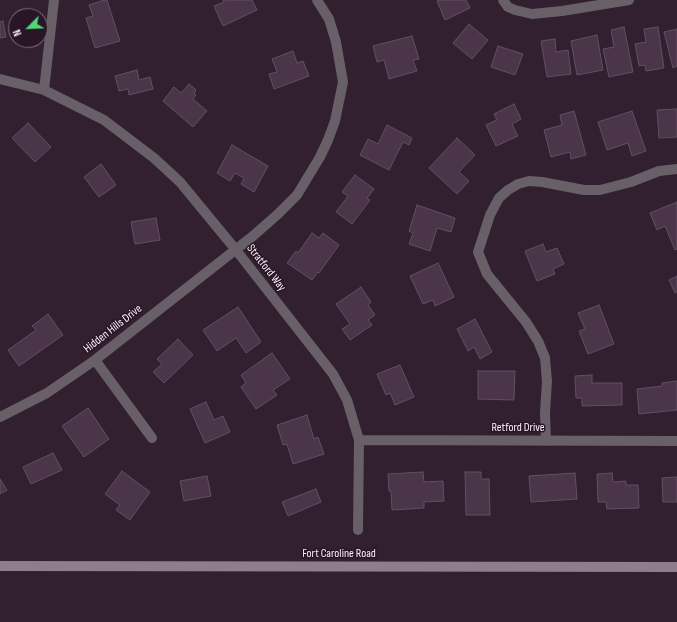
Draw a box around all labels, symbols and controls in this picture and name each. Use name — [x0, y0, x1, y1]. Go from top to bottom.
north arrow — [8, 8, 48, 48]
text: N — [10, 27, 25, 38]
street label: Stratford Way — [243, 242, 289, 294]
street label: Hidden Hills Drive — [81, 302, 145, 356]
street label: Retford Drive — [491, 421, 545, 435]
street label: Fort Caroline Road — [302, 547, 376, 561]

